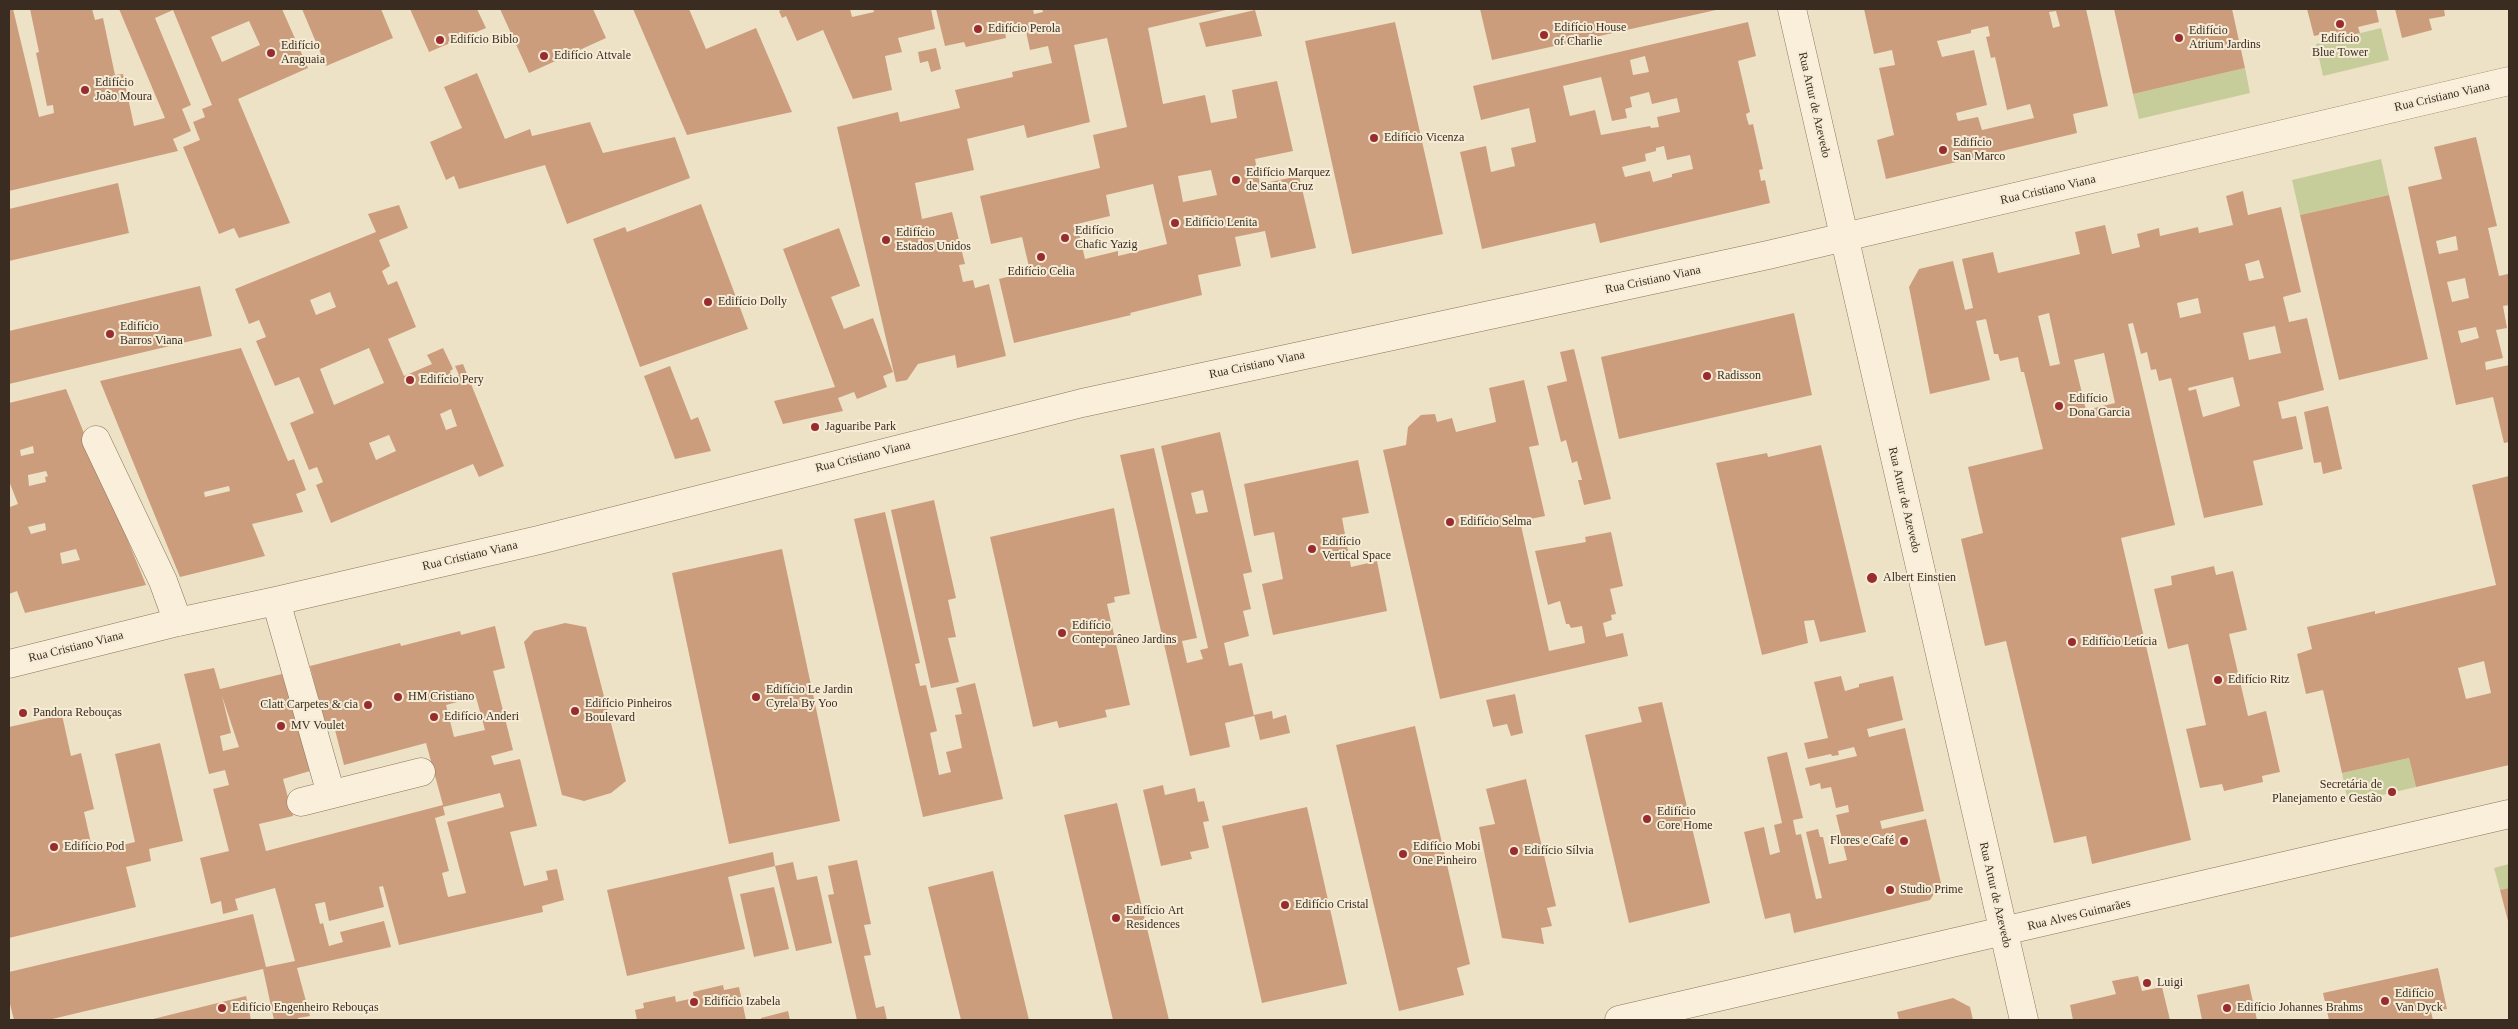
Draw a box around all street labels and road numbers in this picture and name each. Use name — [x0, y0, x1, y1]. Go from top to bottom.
street label: Rua Artur de Azevedo — [1795, 51, 1833, 159]
street label: Rua Cristiano Viana — [2393, 79, 2491, 115]
street label: Rua Cristiano Viana — [1999, 172, 2097, 208]
street label: Rua Cristiano Viana — [1604, 263, 1702, 297]
street label: Rua Cristiano Viana — [1208, 348, 1306, 382]
street label: Rua Cristiano Viana — [814, 438, 912, 476]
street label: Rua Artur de Azevedo — [1885, 446, 1923, 554]
street label: Rua Cristiano Viana — [421, 538, 519, 574]
street label: Rua Cristiano Viana — [27, 628, 125, 666]
street label: Rua Artur de Azevedo — [1976, 841, 2014, 949]
street label: Rua Alves Guimarães — [2026, 896, 2132, 934]

